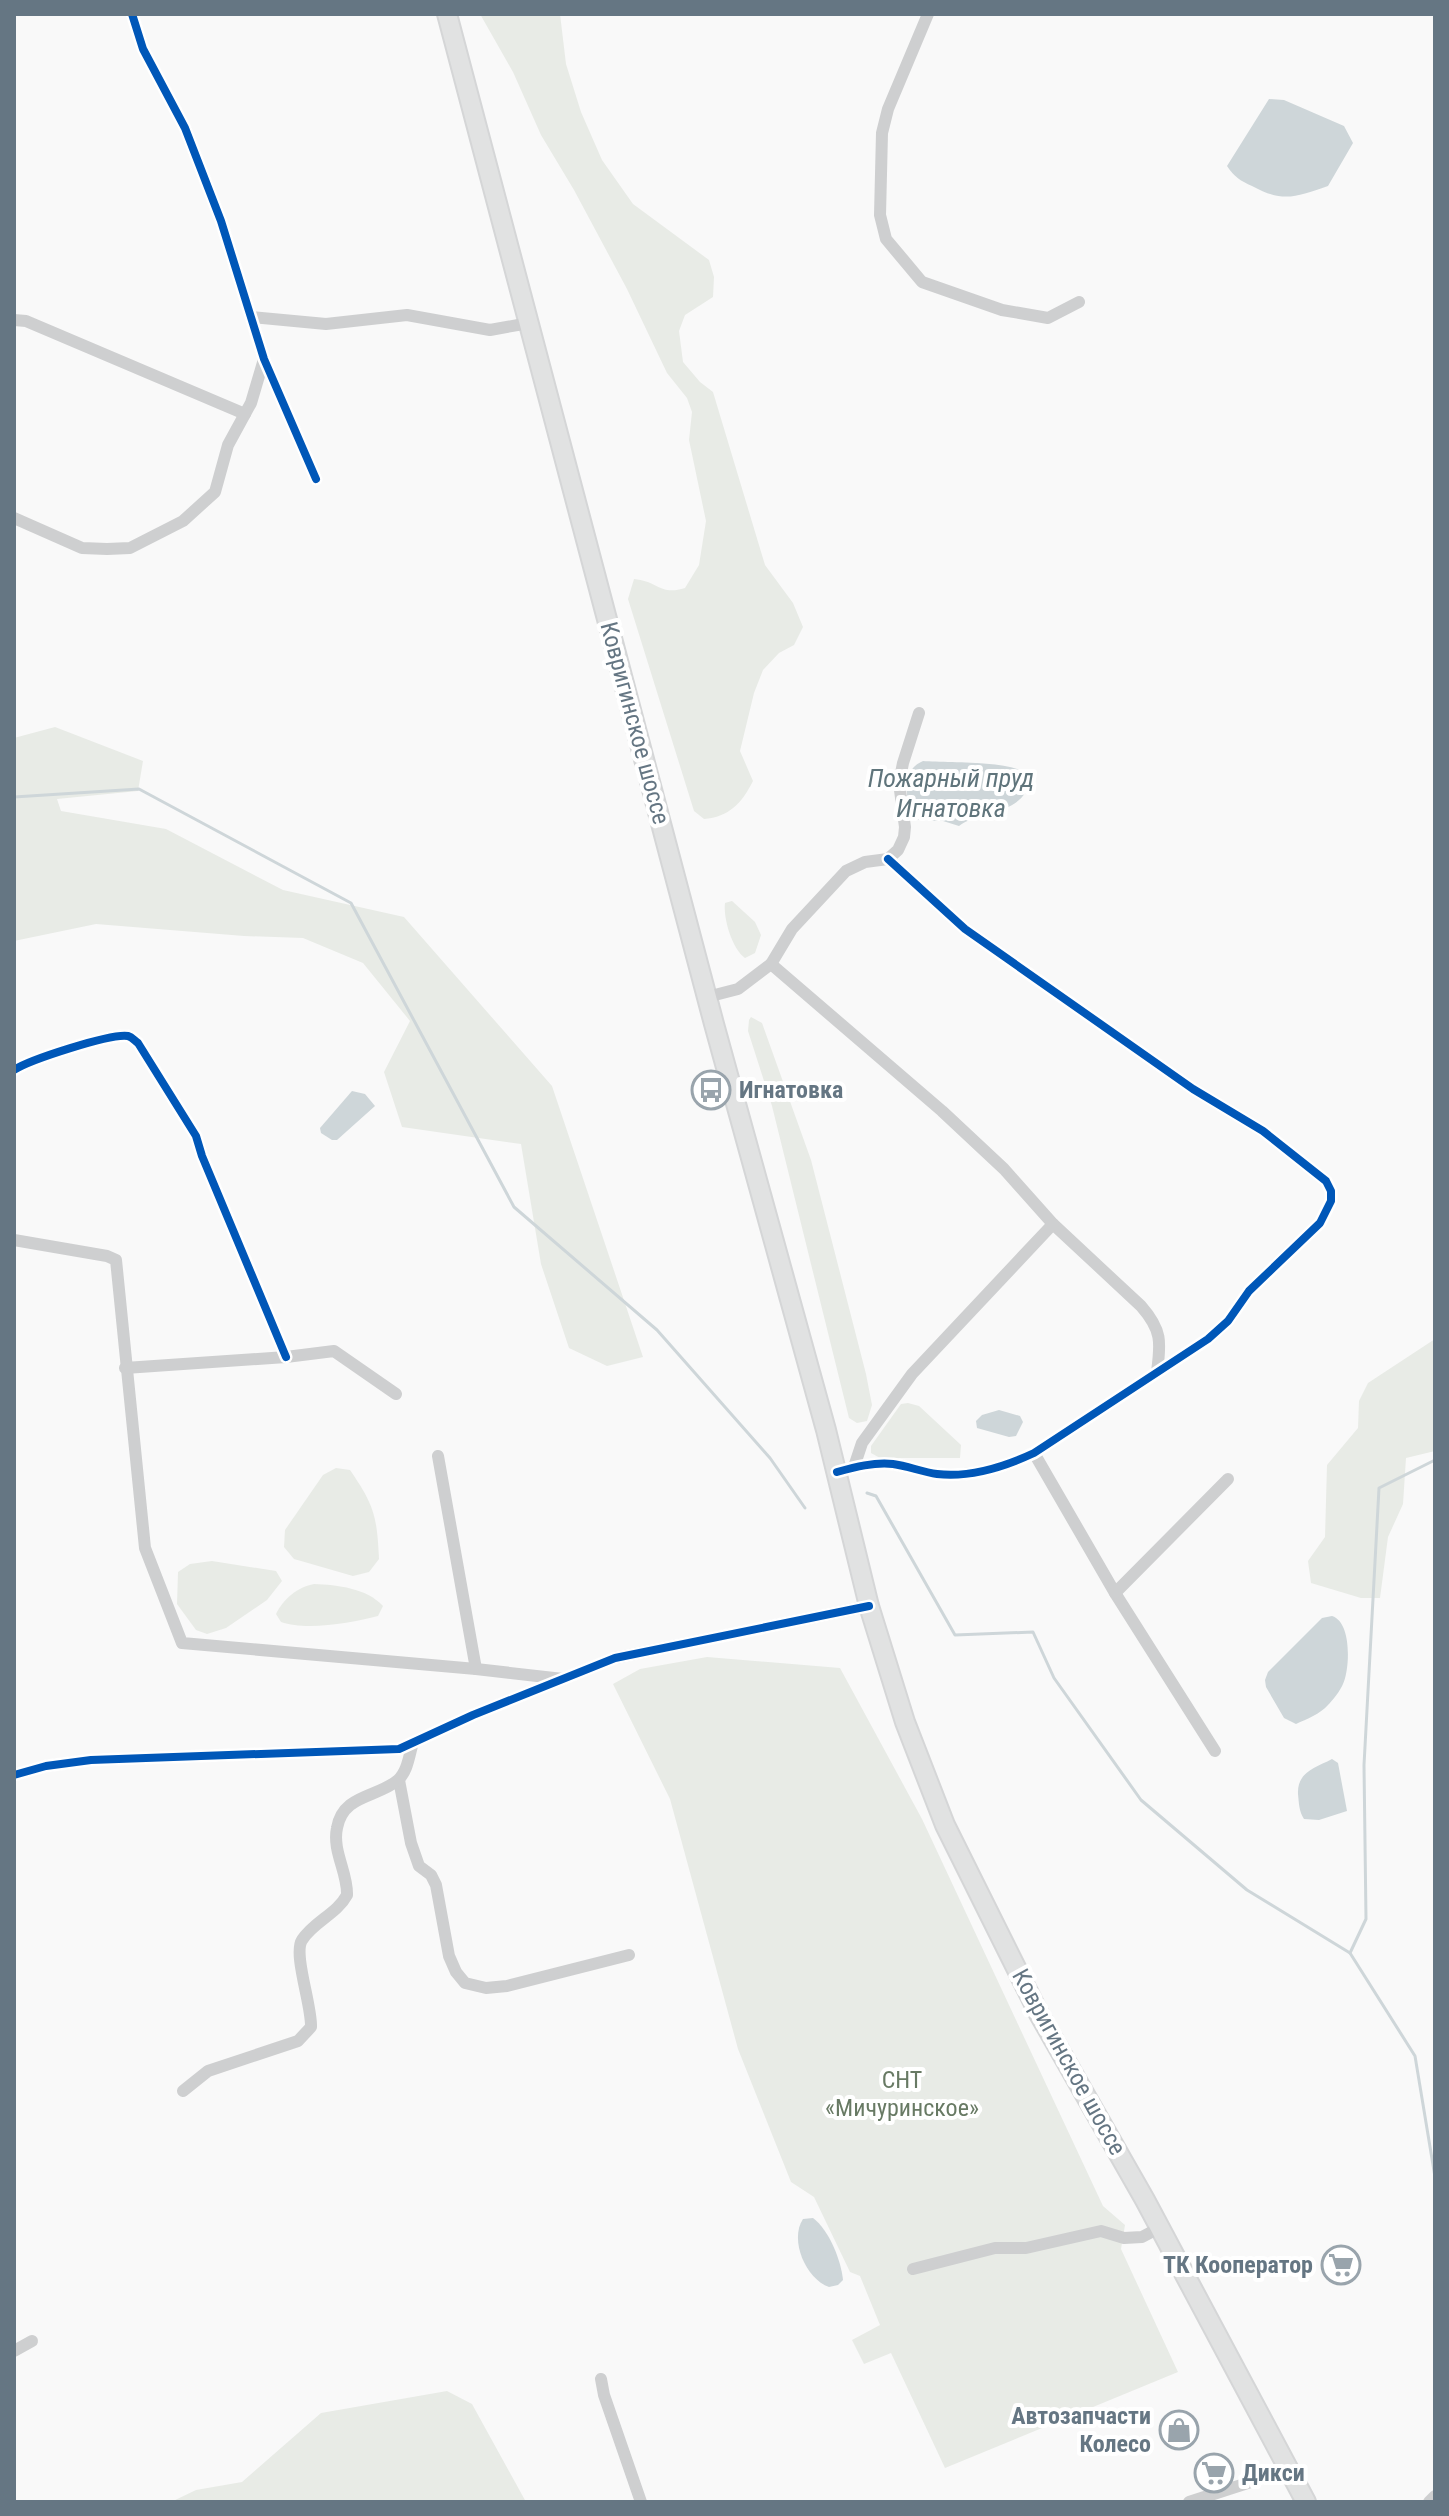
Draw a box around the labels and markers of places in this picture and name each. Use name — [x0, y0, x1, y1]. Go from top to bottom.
bus stop icon: Игнатовка — [690, 1069, 732, 1111]
place label: Игнатовка — [739, 1076, 843, 1104]
supermarket icon: ТК Кооператор — [1320, 2244, 1362, 2286]
place label: ТК Кооператор — [1163, 2251, 1313, 2279]
place label: Автозапчасти Колесо — [1011, 2402, 1151, 2458]
shop icon: Автозапчасти Колесо — [1158, 2409, 1200, 2451]
supermarket icon: Дикси — [1193, 2452, 1235, 2494]
place label: Дикси — [1242, 2459, 1305, 2487]

